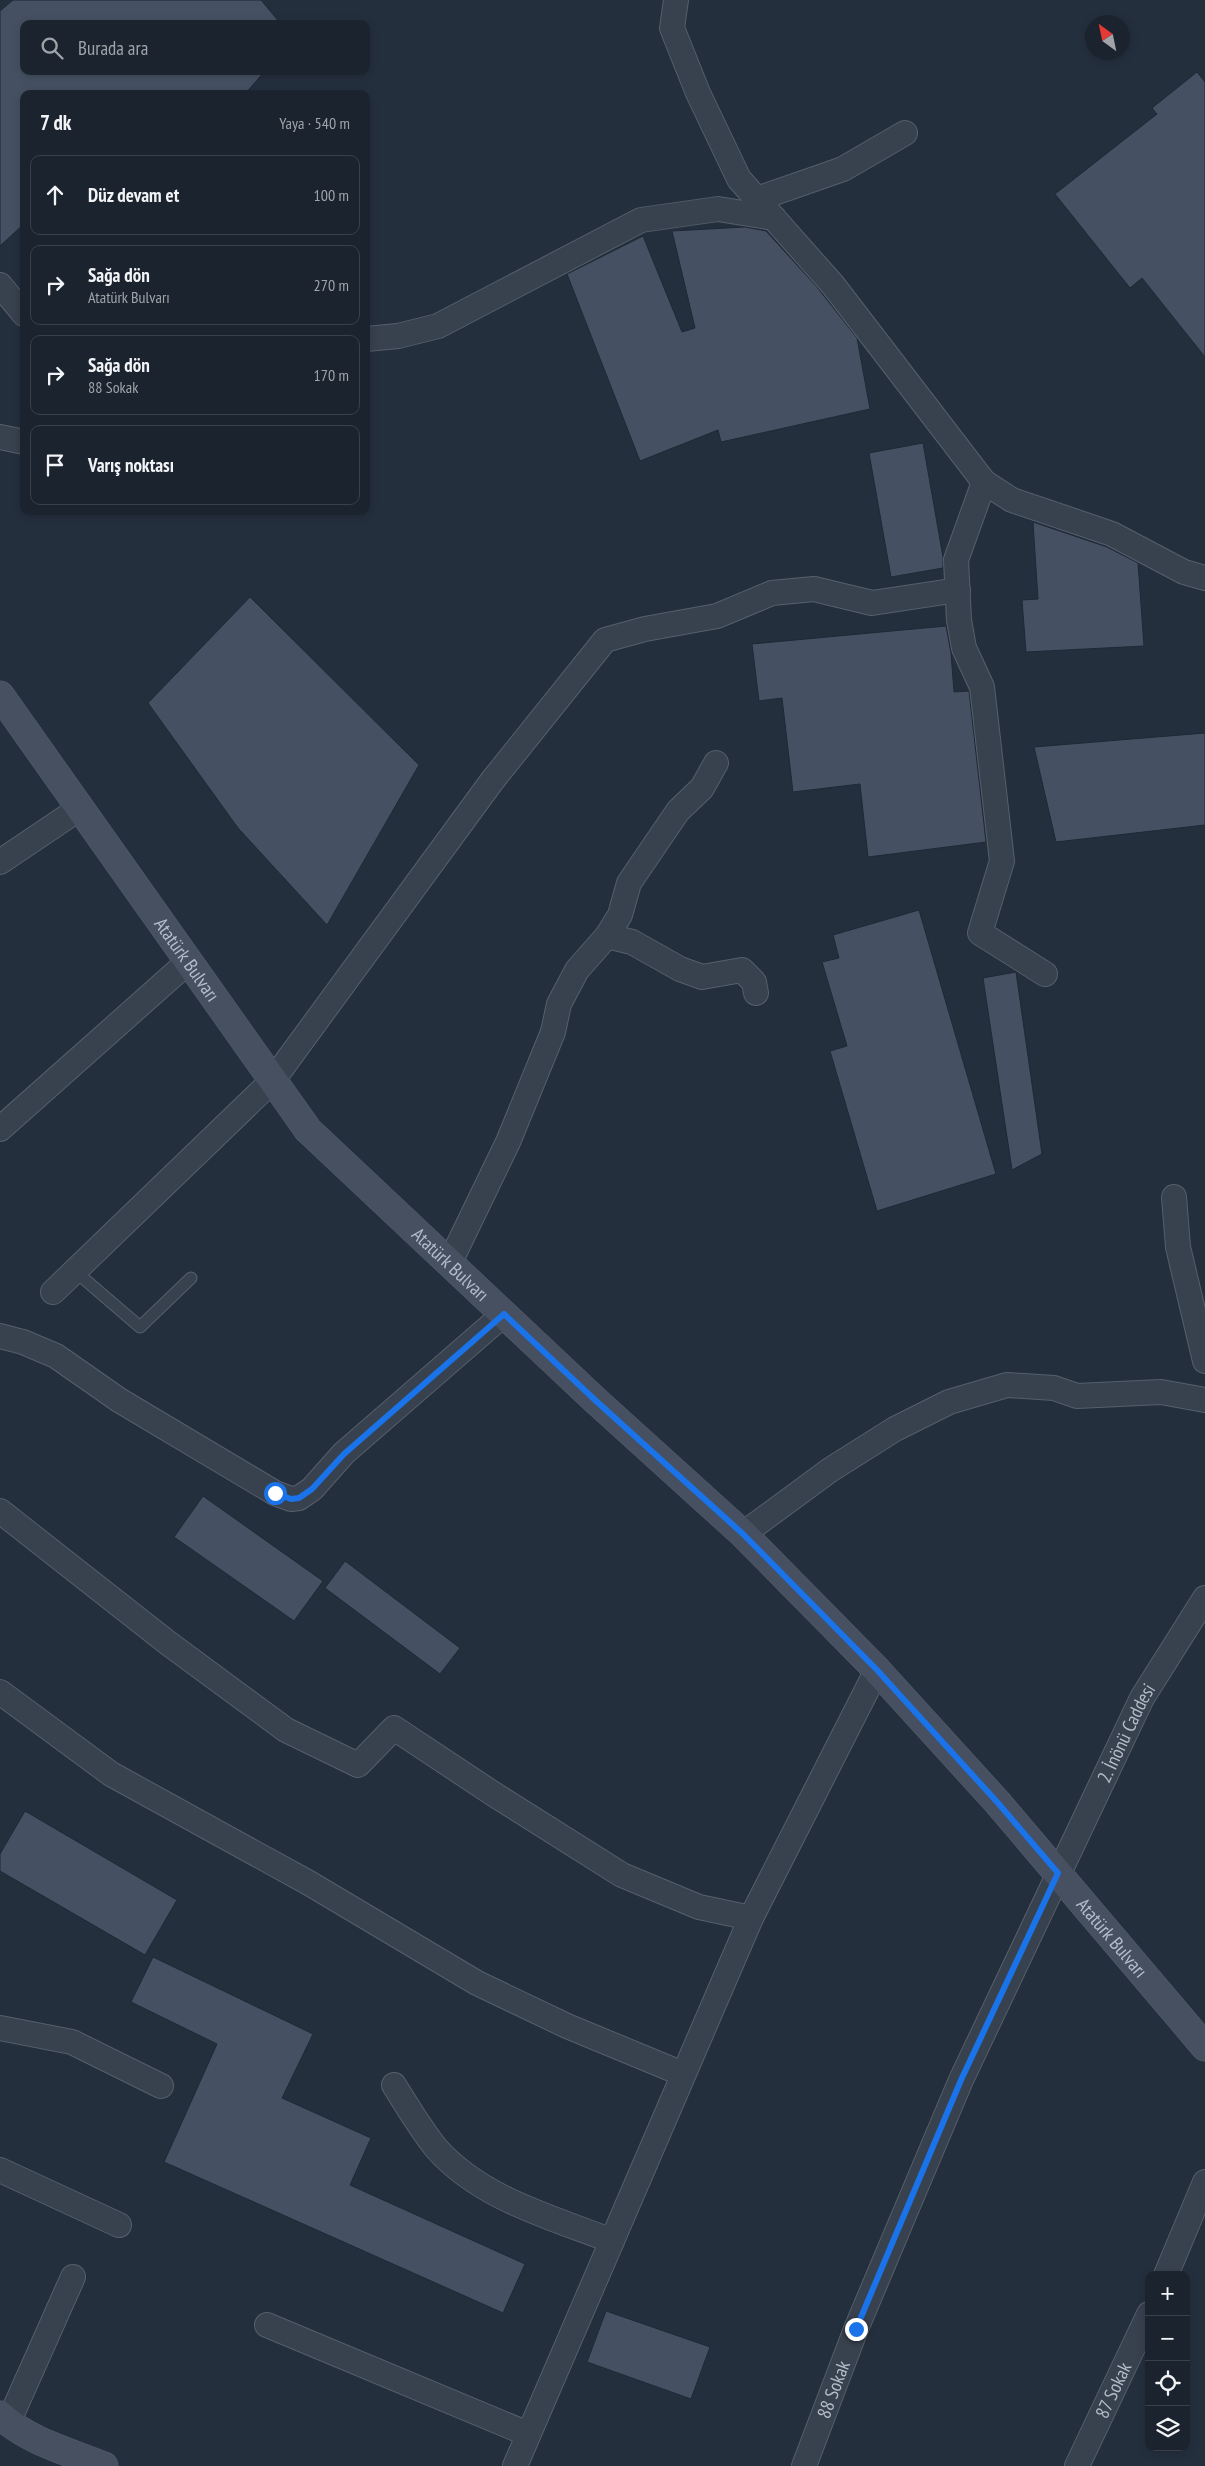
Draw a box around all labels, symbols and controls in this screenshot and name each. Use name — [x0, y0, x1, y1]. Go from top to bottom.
north arrow — [1085, 15, 1130, 60]
search box — [20, 20, 370, 75]
icon: search — [38, 34, 66, 62]
text: Burada ara — [78, 36, 148, 60]
text: 7 dk — [40, 109, 71, 136]
text: Yaya · 540 m — [279, 113, 350, 133]
icon: ahead — [41, 181, 69, 209]
text: Düz devam et — [88, 183, 179, 207]
text: 100 m — [314, 185, 349, 205]
text: Sağa dön — [88, 263, 150, 287]
icon: right — [41, 271, 69, 299]
text: 270 m — [314, 275, 349, 295]
text: Atatürk Bulvarı — [88, 287, 170, 307]
text: Sağa dön — [88, 353, 150, 377]
icon: right — [41, 361, 69, 389]
text: 170 m — [314, 365, 349, 385]
text: 88 Sokak — [88, 377, 138, 397]
icon: arrive — [41, 451, 69, 479]
text: Varış noktası — [88, 453, 174, 477]
street label: Atatürk Bulvarı — [149, 913, 225, 1006]
street label: Atatürk Bulvarı — [407, 1222, 494, 1306]
route start — [264, 1482, 287, 1505]
street label: 2. İnönü Caddesi — [1092, 1679, 1160, 1786]
street label: Atatürk Bulvarı — [1072, 1893, 1153, 1982]
map controls — [1145, 2271, 1190, 2451]
button: + — [1145, 2271, 1190, 2316]
button: − — [1145, 2316, 1190, 2361]
route end — [845, 2318, 868, 2341]
street label: 88 Sokak — [811, 2357, 855, 2422]
street label: 87 Sokak — [1089, 2358, 1137, 2422]
button: locate — [1145, 2361, 1190, 2406]
button: layers — [1145, 2406, 1190, 2451]

